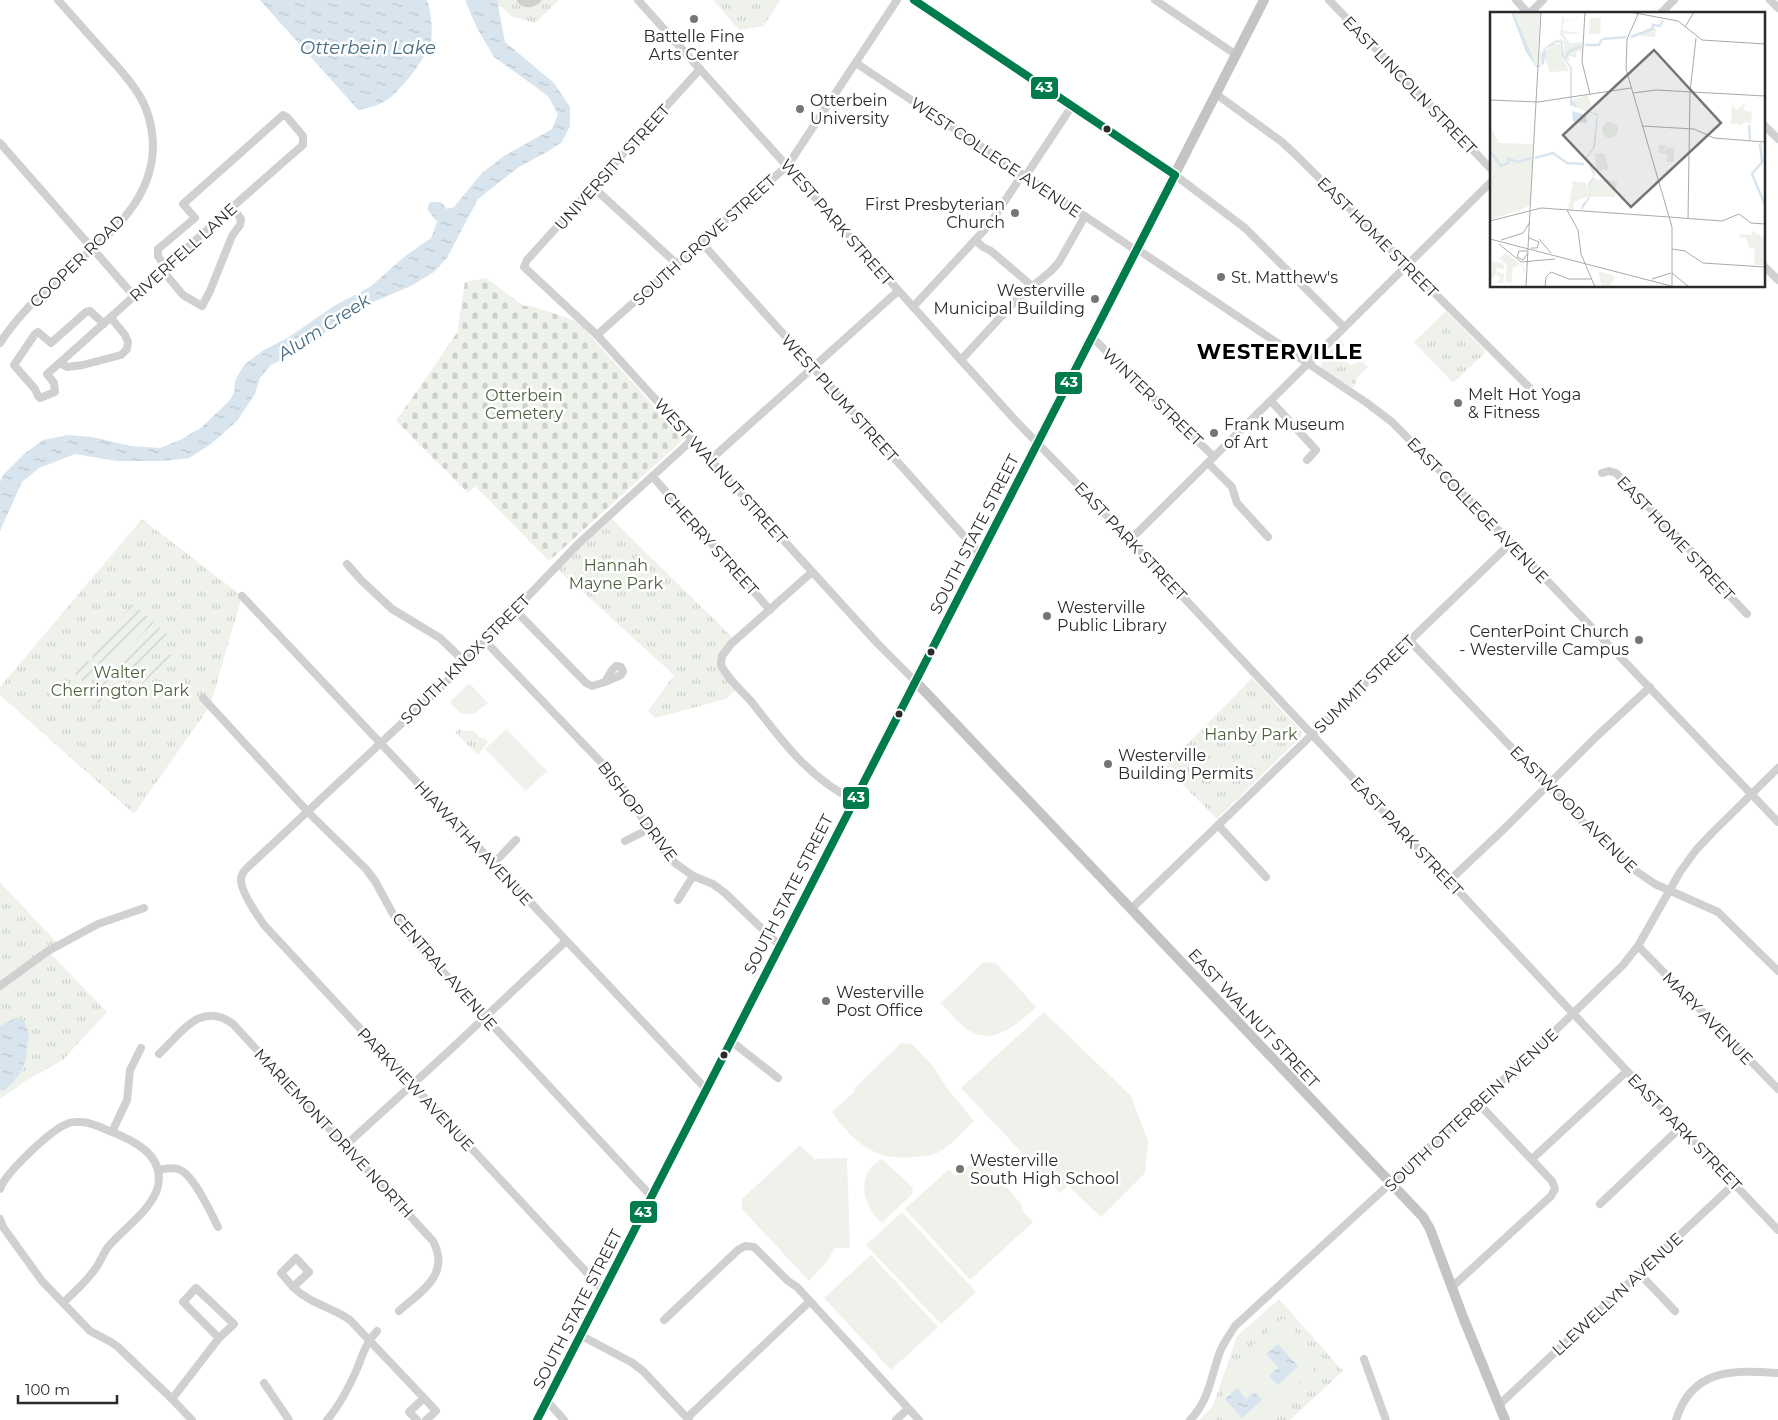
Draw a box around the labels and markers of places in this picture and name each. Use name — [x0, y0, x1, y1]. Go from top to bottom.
marker: Battelle Fine Arts Center — [688, 13, 700, 25]
place label: Battelle Fine Arts Center — [643, 27, 745, 64]
place label: Otterbein University — [810, 91, 889, 128]
marker: Otterbein University — [794, 103, 806, 115]
unlabelled marker — [1102, 124, 1112, 134]
place label: First Presbyterian Church — [865, 195, 1005, 232]
marker: First Presbyterian Church — [1009, 207, 1021, 219]
place label: St. Matthew's — [1231, 268, 1338, 287]
marker: St. Matthew's — [1215, 271, 1227, 283]
place label: Westerville Municipal Building — [934, 281, 1085, 318]
marker: Westerville Municipal Building — [1089, 293, 1101, 305]
place label: Melt Hot Yoga & Fitness — [1468, 385, 1581, 422]
marker: Melt Hot Yoga & Fitness — [1452, 397, 1464, 409]
place label: Frank Museum of Art — [1224, 415, 1345, 452]
marker: Frank Museum of Art — [1208, 427, 1220, 439]
place label: Westerville Public Library — [1057, 598, 1167, 635]
marker: Westerville Public Library — [1041, 610, 1053, 622]
place label: CenterPoint Church - Westerville Campus — [1459, 622, 1629, 659]
marker: CenterPoint Church - Westerville Campus — [1633, 634, 1645, 646]
unlabelled marker — [926, 647, 936, 657]
unlabelled marker — [894, 709, 904, 719]
place label: Westerville Building Permits — [1118, 746, 1253, 783]
marker: Westerville Building Permits — [1102, 758, 1114, 770]
place label: Westerville Post Office — [836, 983, 924, 1020]
marker: Westerville Post Office — [820, 995, 832, 1007]
unlabelled marker — [719, 1050, 729, 1060]
place label: Westerville South High School — [970, 1151, 1119, 1188]
marker: Westerville South High School — [954, 1163, 966, 1175]

